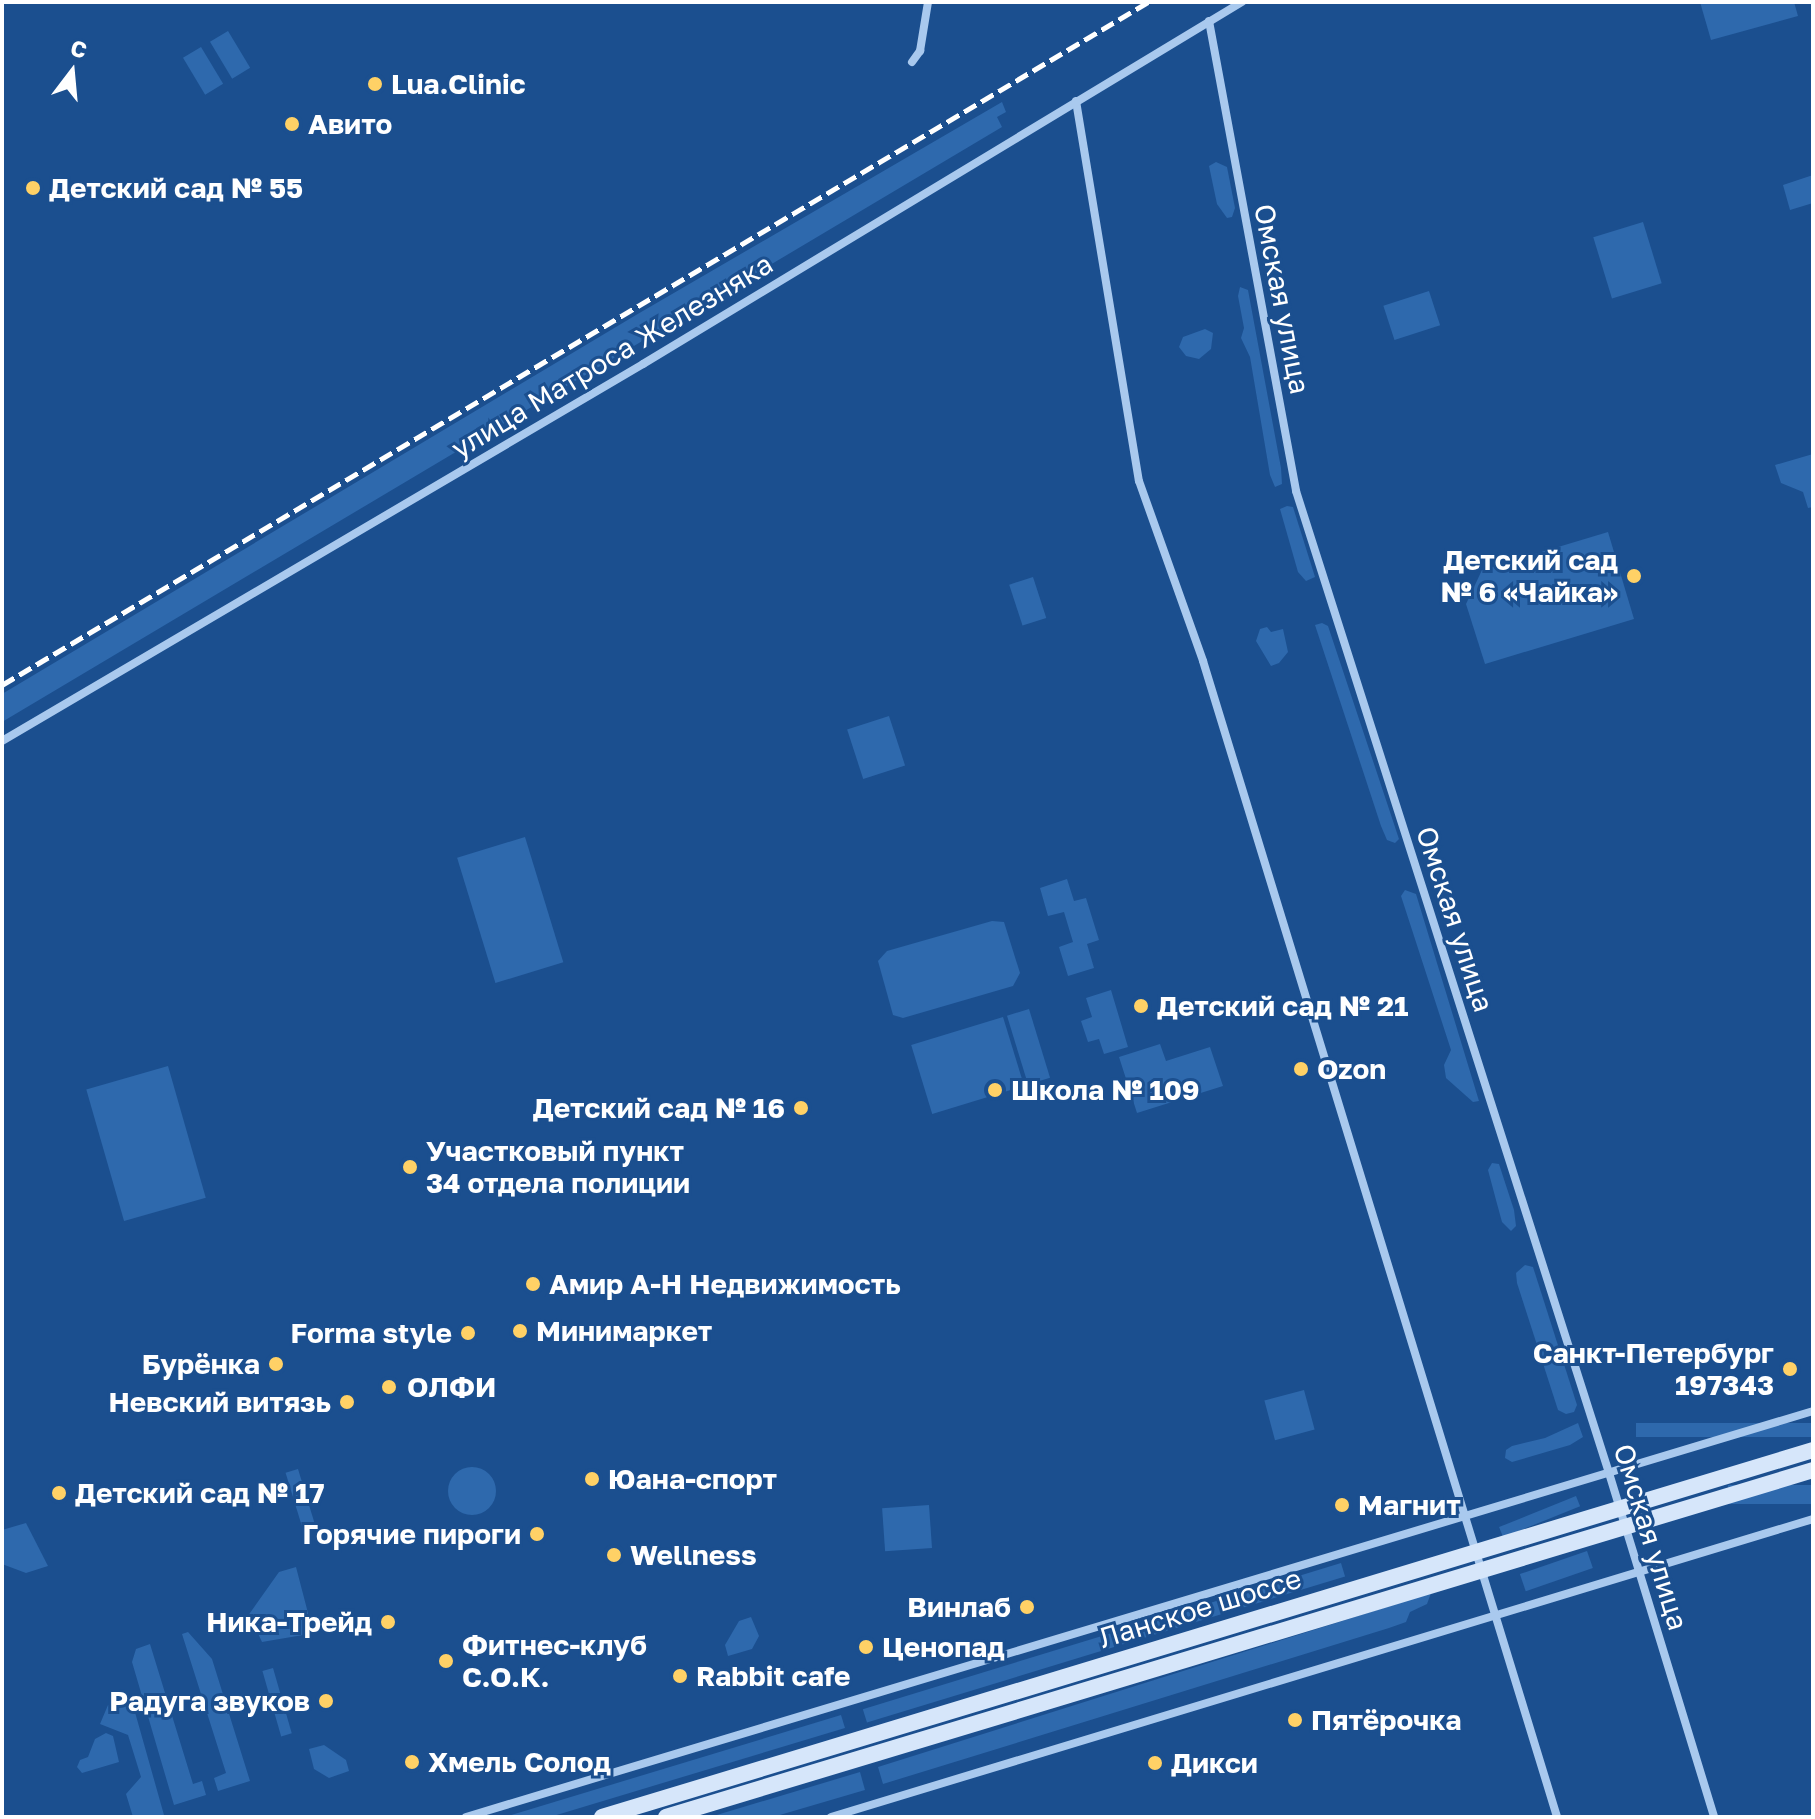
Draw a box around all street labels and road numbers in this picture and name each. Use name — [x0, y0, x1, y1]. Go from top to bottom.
street label: Омская улица — [1247, 201, 1317, 397]
street label: улица Матроса Железняка — [445, 247, 779, 465]
street label: Омская улица — [1409, 822, 1501, 1016]
street label: Омская улица — [1607, 1440, 1695, 1634]
street label: Ланское шоссе — [1095, 1561, 1305, 1655]

